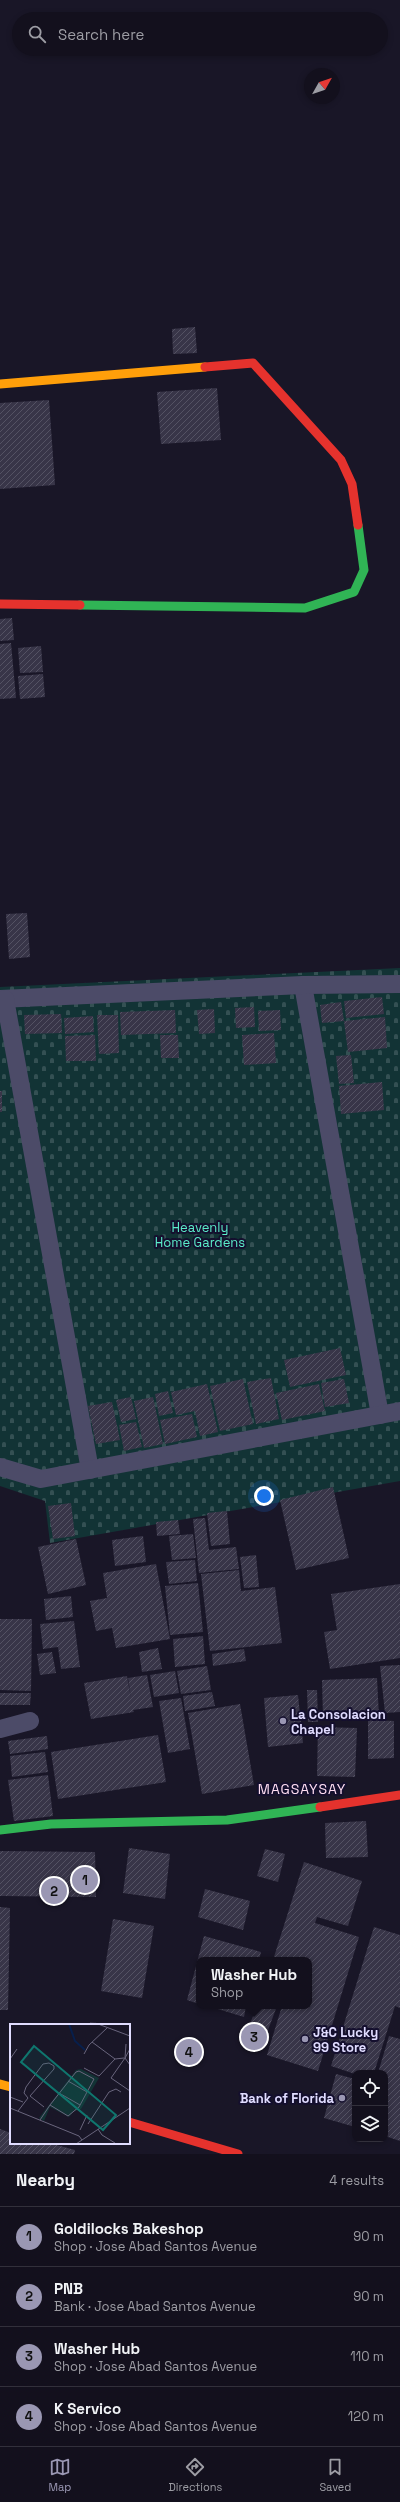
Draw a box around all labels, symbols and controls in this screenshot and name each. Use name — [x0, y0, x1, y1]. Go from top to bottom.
search box — [12, 12, 388, 56]
icon: search — [26, 23, 48, 45]
text: Search here — [58, 25, 144, 44]
north arrow — [304, 68, 340, 104]
park label: Heavenly Home Gardens — [155, 1219, 245, 1251]
your location — [254, 1486, 274, 1506]
place label: La Consolacion Chapel — [291, 1706, 386, 1738]
marker: La Consolacion Chapel — [278, 1716, 288, 1726]
district label: MAGSAYSAY — [258, 1780, 346, 1798]
pin: 1 — [72, 1865, 98, 1895]
pin: 2 — [41, 1876, 67, 1906]
popup — [196, 1957, 312, 2009]
text: Washer Hub — [211, 1965, 297, 1984]
text: Shop — [211, 1984, 243, 2001]
pin: 3 — [241, 2022, 267, 2052]
inset map — [10, 2024, 130, 2144]
place label: J&C Lucky 99 Store — [313, 2024, 378, 2056]
marker: J&C Lucky 99 Store — [300, 2034, 310, 2044]
pin: 4 — [176, 2037, 202, 2067]
map controls — [352, 2070, 388, 2142]
button: locate — [352, 2070, 388, 2106]
place label: Bank of Florida — [240, 2090, 334, 2107]
marker: Bank of Florida — [337, 2093, 347, 2103]
button: layers — [352, 2106, 388, 2142]
text: Nearby — [16, 2169, 75, 2191]
text: 4 results — [329, 2172, 384, 2189]
text: Goldilocks Bakeshop — [54, 2219, 204, 2238]
text: 1 — [26, 2228, 32, 2245]
text: 90 m — [353, 2228, 384, 2245]
text: Shop · Jose Abad Santos Avenue — [54, 2238, 257, 2255]
text: PNB — [54, 2279, 83, 2298]
text: 2 — [25, 2288, 33, 2305]
text: 90 m — [353, 2288, 384, 2305]
text: Bank · Jose Abad Santos Avenue — [54, 2298, 256, 2315]
text: Washer Hub — [54, 2339, 140, 2358]
text: 3 — [25, 2348, 33, 2365]
text: 110 m — [350, 2348, 384, 2365]
text: Shop · Jose Abad Santos Avenue — [54, 2358, 257, 2375]
text: K Servico — [54, 2399, 121, 2418]
text: 4 — [25, 2408, 33, 2425]
text: 120 m — [348, 2408, 384, 2425]
text: Shop · Jose Abad Santos Avenue — [54, 2418, 257, 2435]
tab: Map — [49, 2456, 71, 2494]
tab: Directions — [168, 2456, 222, 2494]
tab: Saved — [319, 2456, 351, 2494]

